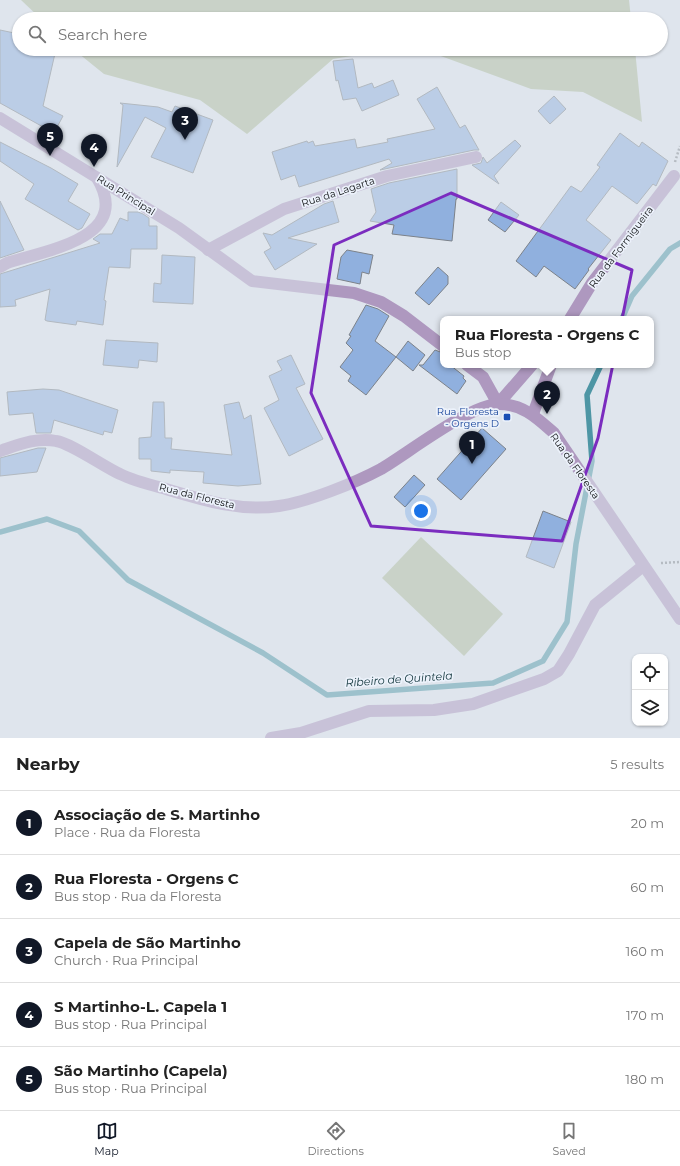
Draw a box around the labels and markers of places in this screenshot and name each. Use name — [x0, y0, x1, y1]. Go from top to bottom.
pin: 3 — [172, 107, 198, 140]
pin: 5 — [37, 123, 63, 156]
pin: 4 — [81, 134, 107, 167]
pin: 2 — [534, 381, 560, 414]
place label: Rua Floresta - Orgens D — [437, 405, 499, 430]
marker: Rua Floresta - Orgens D — [502, 412, 512, 422]
pin: 1 — [459, 431, 485, 464]

